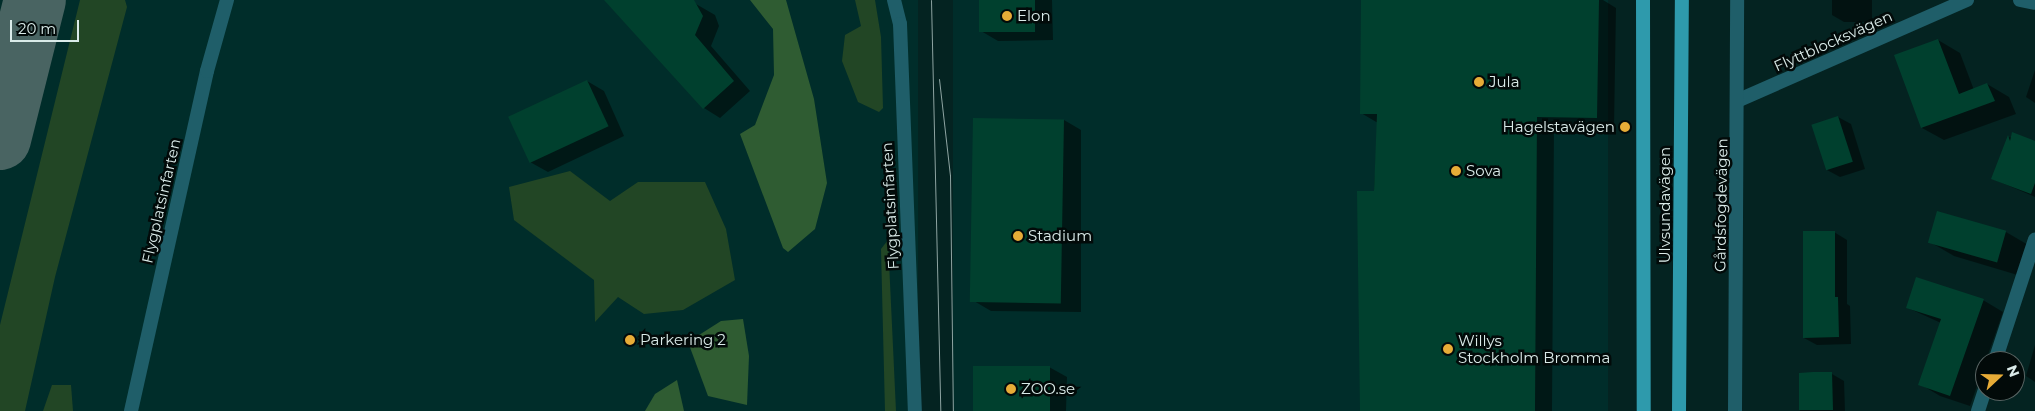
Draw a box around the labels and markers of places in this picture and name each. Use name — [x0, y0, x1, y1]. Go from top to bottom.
place label: Elon — [1017, 7, 1051, 25]
marker: Elon — [1001, 10, 1013, 22]
place label: Jula — [1489, 73, 1519, 91]
marker: Jula — [1473, 76, 1485, 88]
place label: Hagelstavägen — [1503, 118, 1615, 136]
marker: Hagelstavägen — [1619, 121, 1631, 133]
place label: Sova — [1466, 162, 1501, 180]
marker: Sova — [1450, 165, 1462, 177]
place label: Stadium — [1028, 227, 1092, 245]
marker: Stadium — [1012, 230, 1024, 242]
place label: Parkering 2 — [640, 331, 726, 349]
place label: Willys Stockholm Bromma — [1458, 331, 1610, 366]
marker: Parkering 2 — [624, 334, 636, 346]
marker: Willys Stockholm Bromma — [1442, 343, 1454, 355]
place label: ZOO.se — [1021, 380, 1075, 398]
marker: ZOO.se — [1005, 383, 1017, 395]

